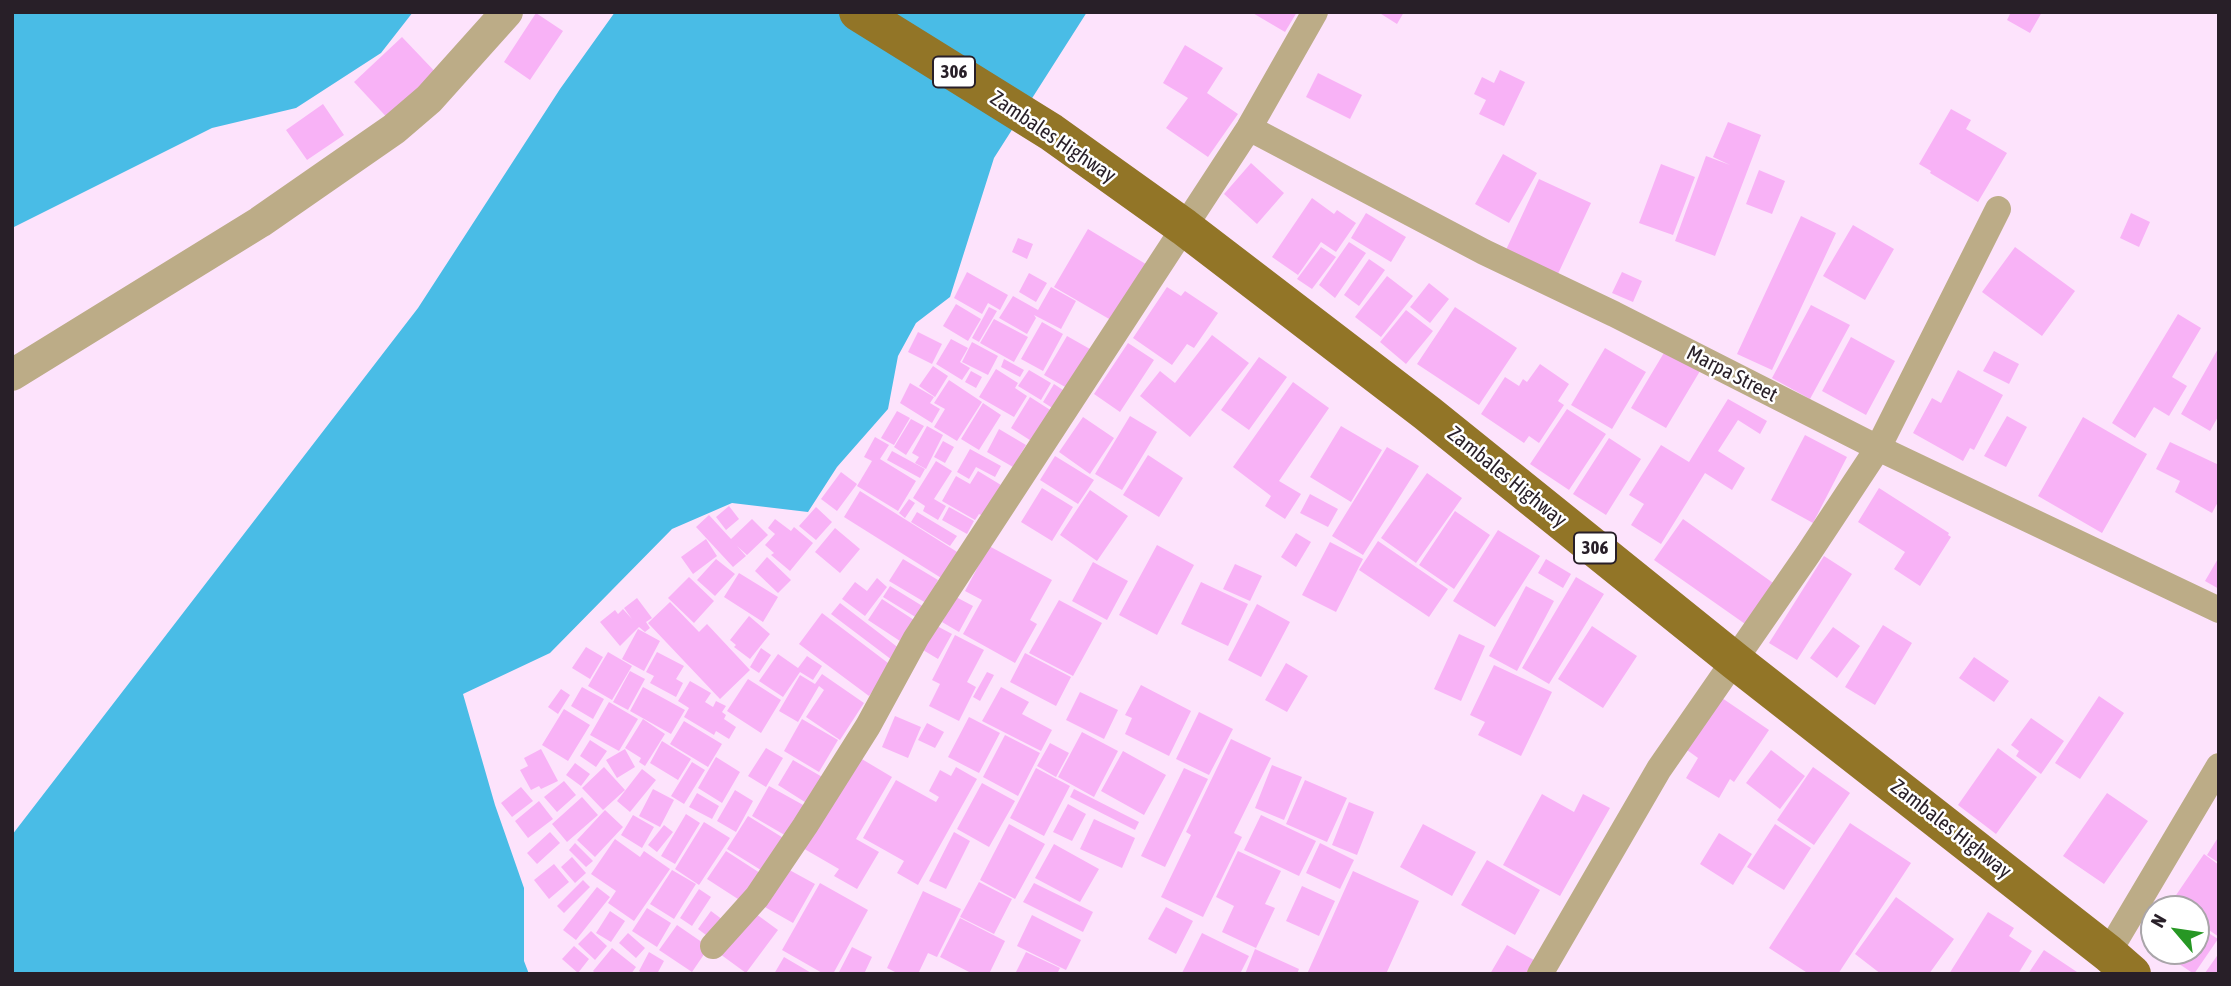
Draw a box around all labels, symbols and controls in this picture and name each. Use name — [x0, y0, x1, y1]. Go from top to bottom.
road number: 306 — [933, 57, 975, 88]
street label: Zambales Highway — [985, 86, 1121, 188]
street label: Marpa Street — [1682, 340, 1782, 408]
street label: Zambales Highway — [1442, 421, 1572, 533]
road number: 306 — [1574, 533, 1616, 564]
street label: Zambales Highway — [1886, 774, 2016, 884]
north arrow — [2140, 895, 2210, 965]
text: N — [2146, 911, 2171, 931]

